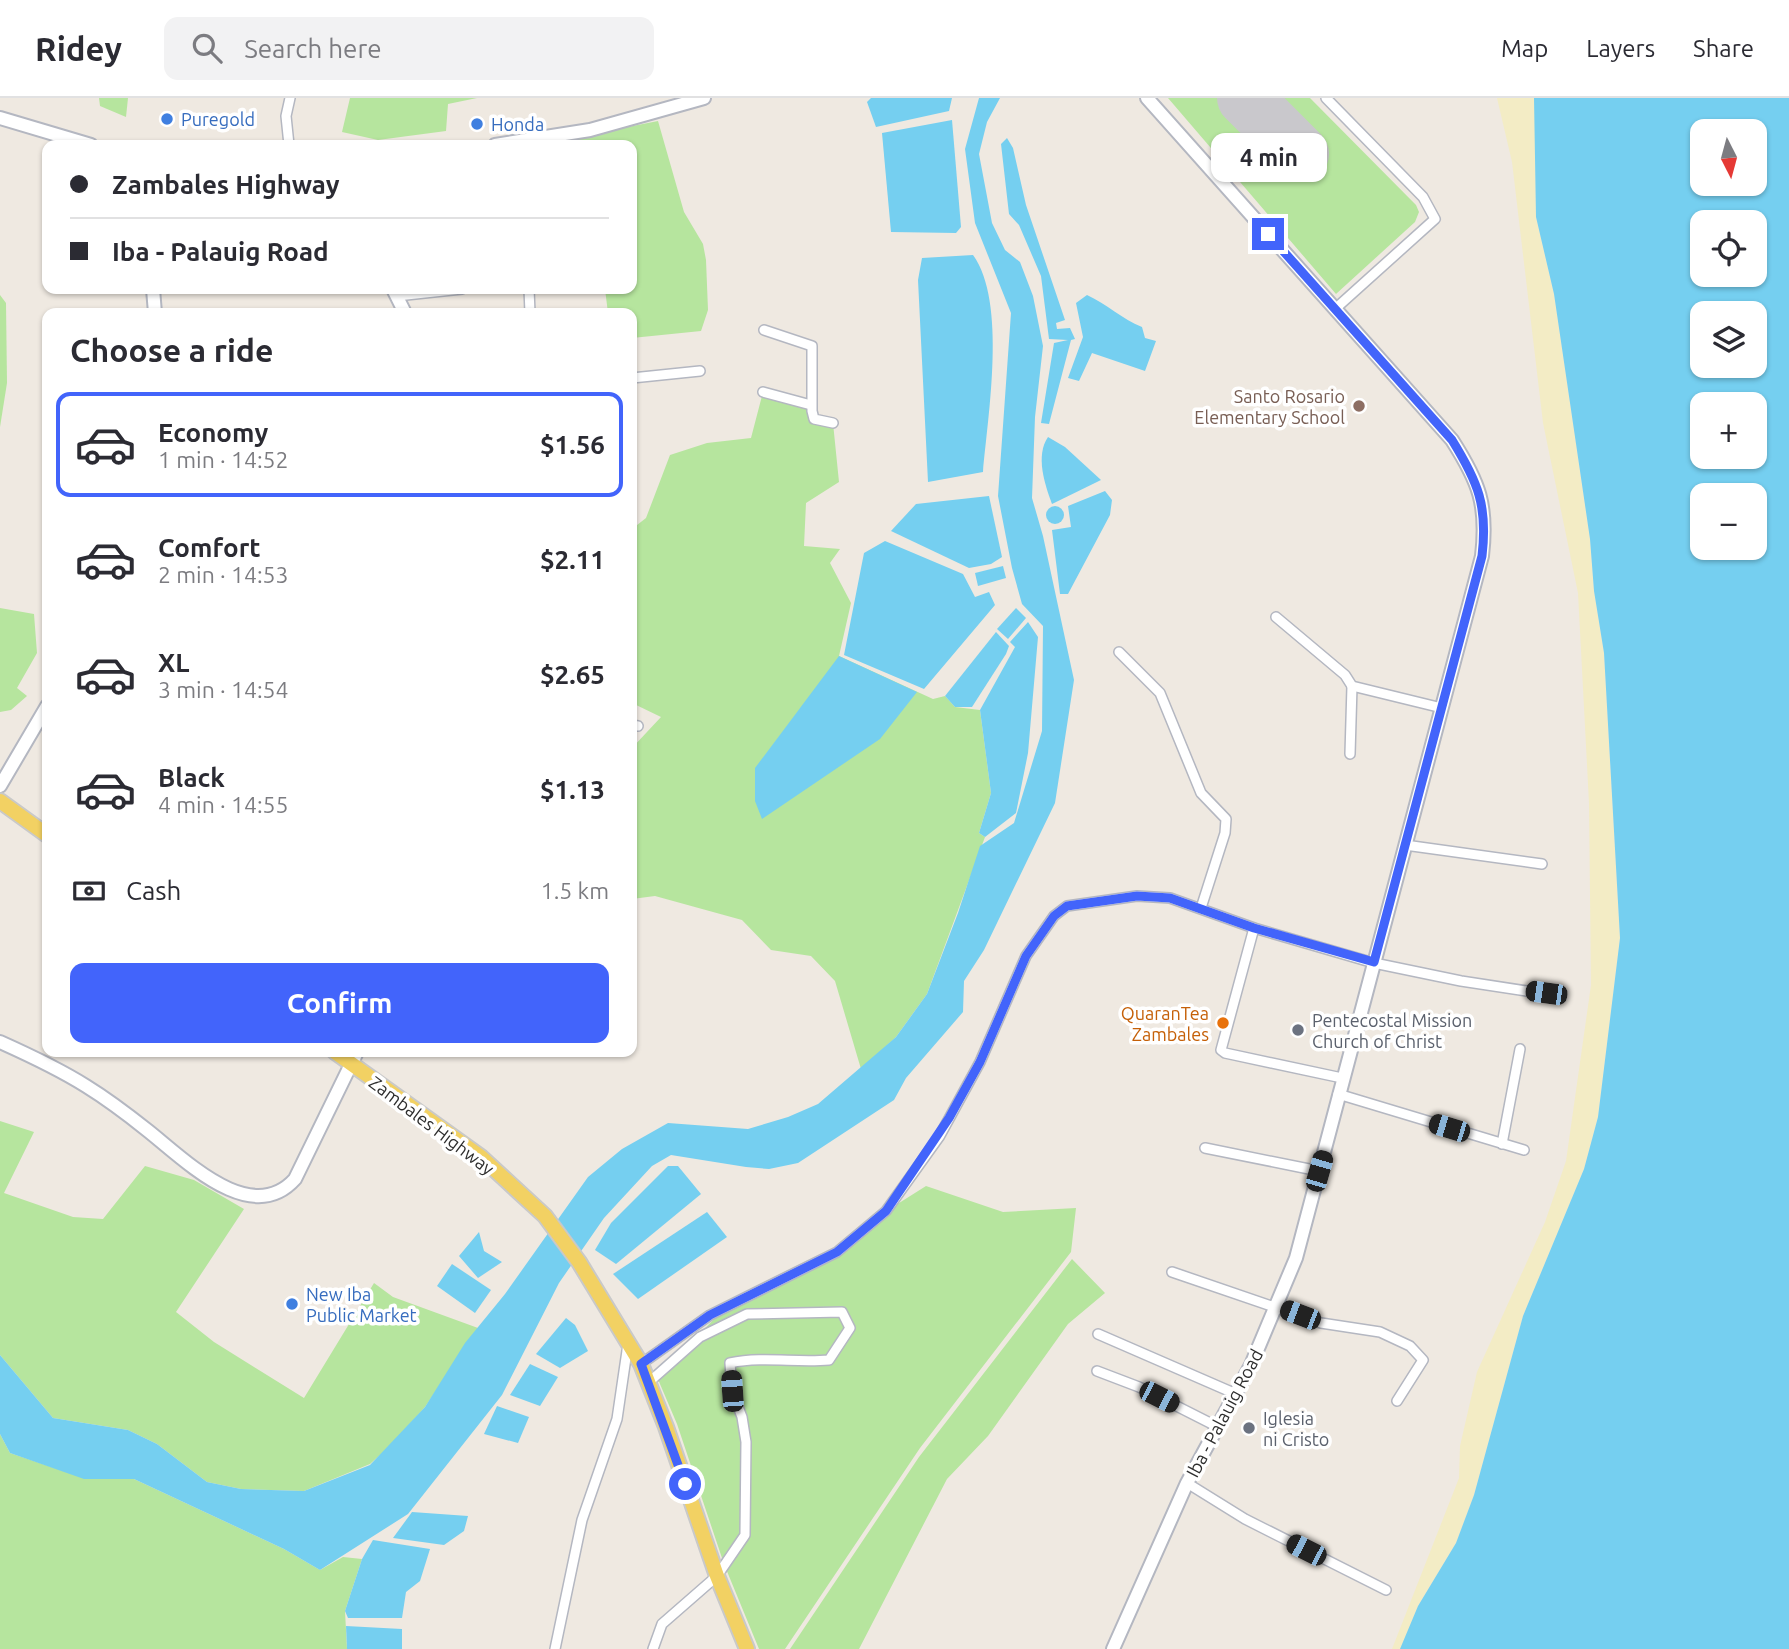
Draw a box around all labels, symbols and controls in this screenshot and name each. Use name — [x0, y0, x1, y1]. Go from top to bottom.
search box — [164, 17, 654, 80]
icon: search — [188, 29, 226, 67]
text: Ridey — [35, 30, 122, 67]
text: Search here — [244, 34, 382, 63]
text: Map — [1501, 35, 1548, 62]
text: Layers — [1586, 35, 1655, 62]
text: Share — [1693, 35, 1754, 62]
place label: Puregold — [181, 109, 255, 129]
marker: Puregold — [159, 111, 175, 127]
place label: Honda — [491, 114, 544, 134]
marker: Honda — [469, 116, 485, 132]
north arrow — [1690, 119, 1768, 196]
map controls — [1690, 119, 1767, 560]
callout: 4 min — [1210, 132, 1326, 181]
text: 4 min — [1240, 145, 1298, 170]
text: Zambales Highway — [112, 170, 340, 199]
button: locate — [1690, 210, 1767, 287]
route end — [1252, 218, 1284, 250]
text: Iba - Palauig Road — [112, 237, 329, 266]
button: layers — [1690, 301, 1767, 378]
text: Choose a ride — [70, 332, 273, 368]
place label: Santo Rosario Elementary School — [1194, 386, 1345, 427]
button: + — [1690, 392, 1767, 469]
marker: Santo Rosario Elementary School — [1351, 398, 1367, 414]
icon: car — [74, 413, 137, 476]
text: Economy — [158, 418, 268, 447]
text: $1.56 — [540, 430, 605, 459]
text: 1 min · 14:52 — [158, 447, 289, 472]
button: − — [1690, 483, 1767, 560]
icon: car — [74, 528, 137, 591]
text: Comfort — [158, 533, 261, 562]
text: $2.11 — [540, 545, 605, 574]
text: 2 min · 14:53 — [158, 562, 289, 587]
icon: car — [74, 643, 137, 706]
text: XL — [158, 648, 189, 677]
text: $2.65 — [540, 660, 605, 689]
text: 3 min · 14:54 — [158, 677, 289, 702]
icon: car — [74, 758, 137, 821]
text: Black — [158, 763, 225, 792]
text: $1.13 — [540, 775, 605, 804]
text: 4 min · 14:55 — [158, 792, 289, 817]
icon: cash — [70, 872, 108, 910]
text: Cash — [126, 876, 181, 905]
text: 1.5 km — [541, 878, 609, 903]
button: Confirm — [70, 963, 609, 1043]
car — [1524, 980, 1569, 1006]
place label: QuaranTea Zambales — [1121, 1003, 1209, 1044]
place label: Pentecostal Mission Church of Christ — [1312, 1010, 1472, 1051]
marker: QuaranTea Zambales — [1215, 1015, 1231, 1031]
marker: Pentecostal Mission Church of Christ — [1290, 1022, 1306, 1038]
street label: Zambales Highway — [366, 1072, 498, 1179]
car — [1426, 1112, 1473, 1144]
car — [1304, 1148, 1335, 1194]
place label: New Iba Public Market — [306, 1284, 417, 1325]
marker: New Iba Public Market — [284, 1296, 300, 1312]
car — [1277, 1298, 1324, 1332]
street label: Iba - Palauig Road — [1182, 1345, 1266, 1481]
car — [721, 1369, 744, 1413]
car — [1136, 1378, 1183, 1416]
place label: Iglesia ni Cristo — [1263, 1408, 1329, 1449]
marker: Iglesia ni Cristo — [1241, 1420, 1257, 1436]
route start — [669, 1468, 701, 1500]
car — [1283, 1531, 1330, 1569]

